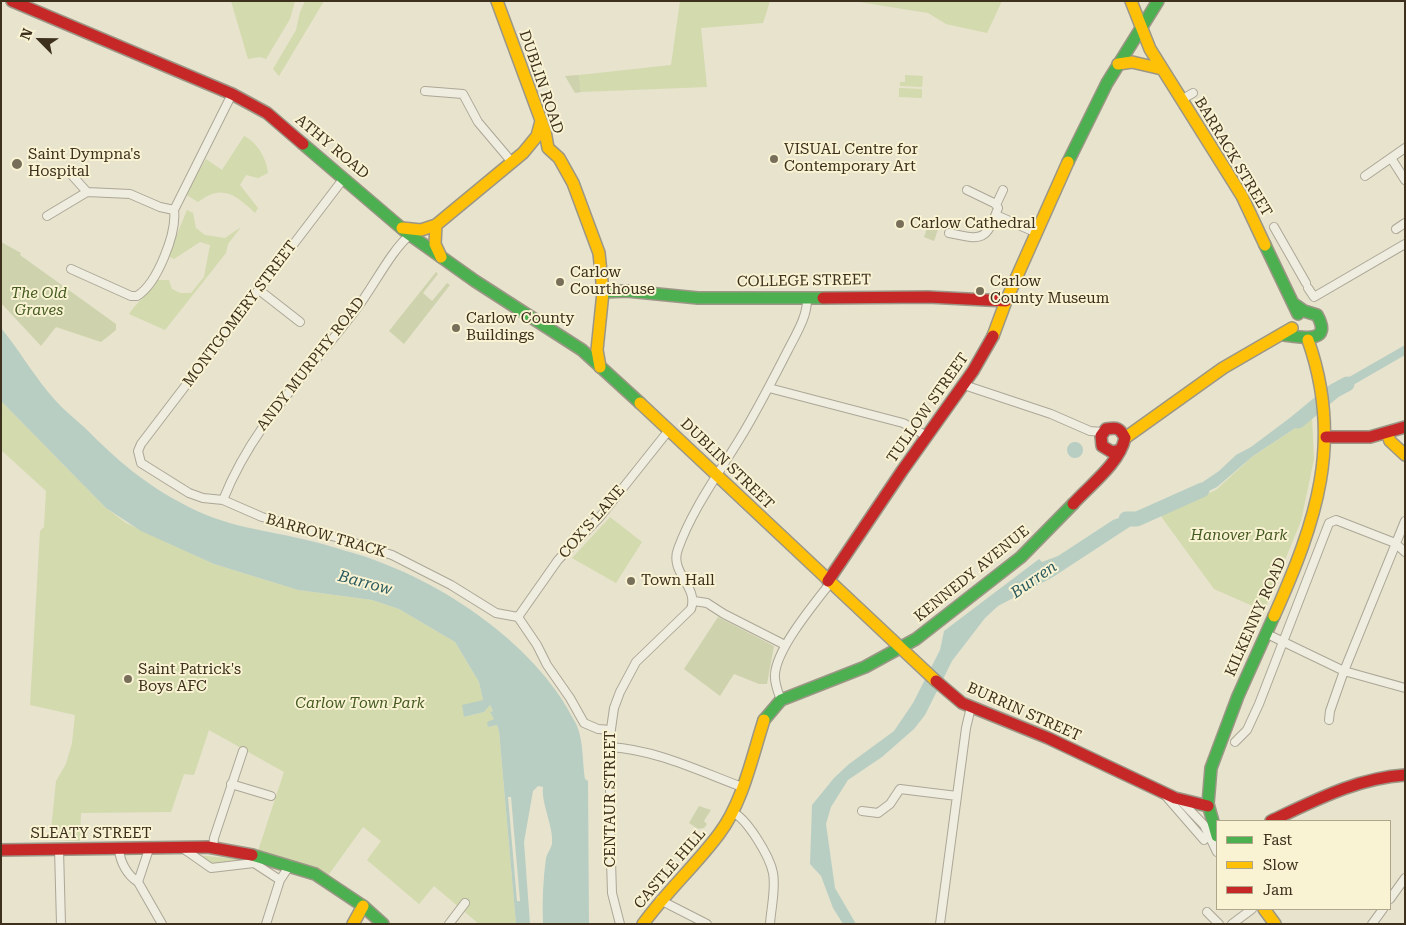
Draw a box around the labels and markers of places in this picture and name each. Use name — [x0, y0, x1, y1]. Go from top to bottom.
place label: VISUAL Centre for Contemporary Art — [784, 141, 918, 176]
place label: Saint Dympna's Hospital — [28, 146, 140, 181]
marker: VISUAL Centre for Contemporary Art — [768, 153, 780, 165]
marker: Saint Dympna's Hospital — [10, 157, 24, 171]
place label: Carlow Cathedral — [910, 215, 1036, 233]
marker: Carlow Cathedral — [894, 218, 906, 230]
place label: Carlow Courthouse — [570, 264, 655, 299]
place label: Carlow County Museum — [990, 273, 1109, 308]
marker: Carlow Courthouse — [554, 276, 566, 288]
marker: Carlow County Museum — [974, 285, 986, 297]
place label: Carlow County Buildings — [466, 310, 574, 345]
marker: Carlow County Buildings — [450, 322, 462, 334]
place label: Town Hall — [641, 572, 715, 590]
marker: Town Hall — [625, 575, 637, 587]
place label: Saint Patrick's Boys AFC — [138, 661, 241, 696]
marker: Saint Patrick's Boys AFC — [122, 673, 134, 685]

